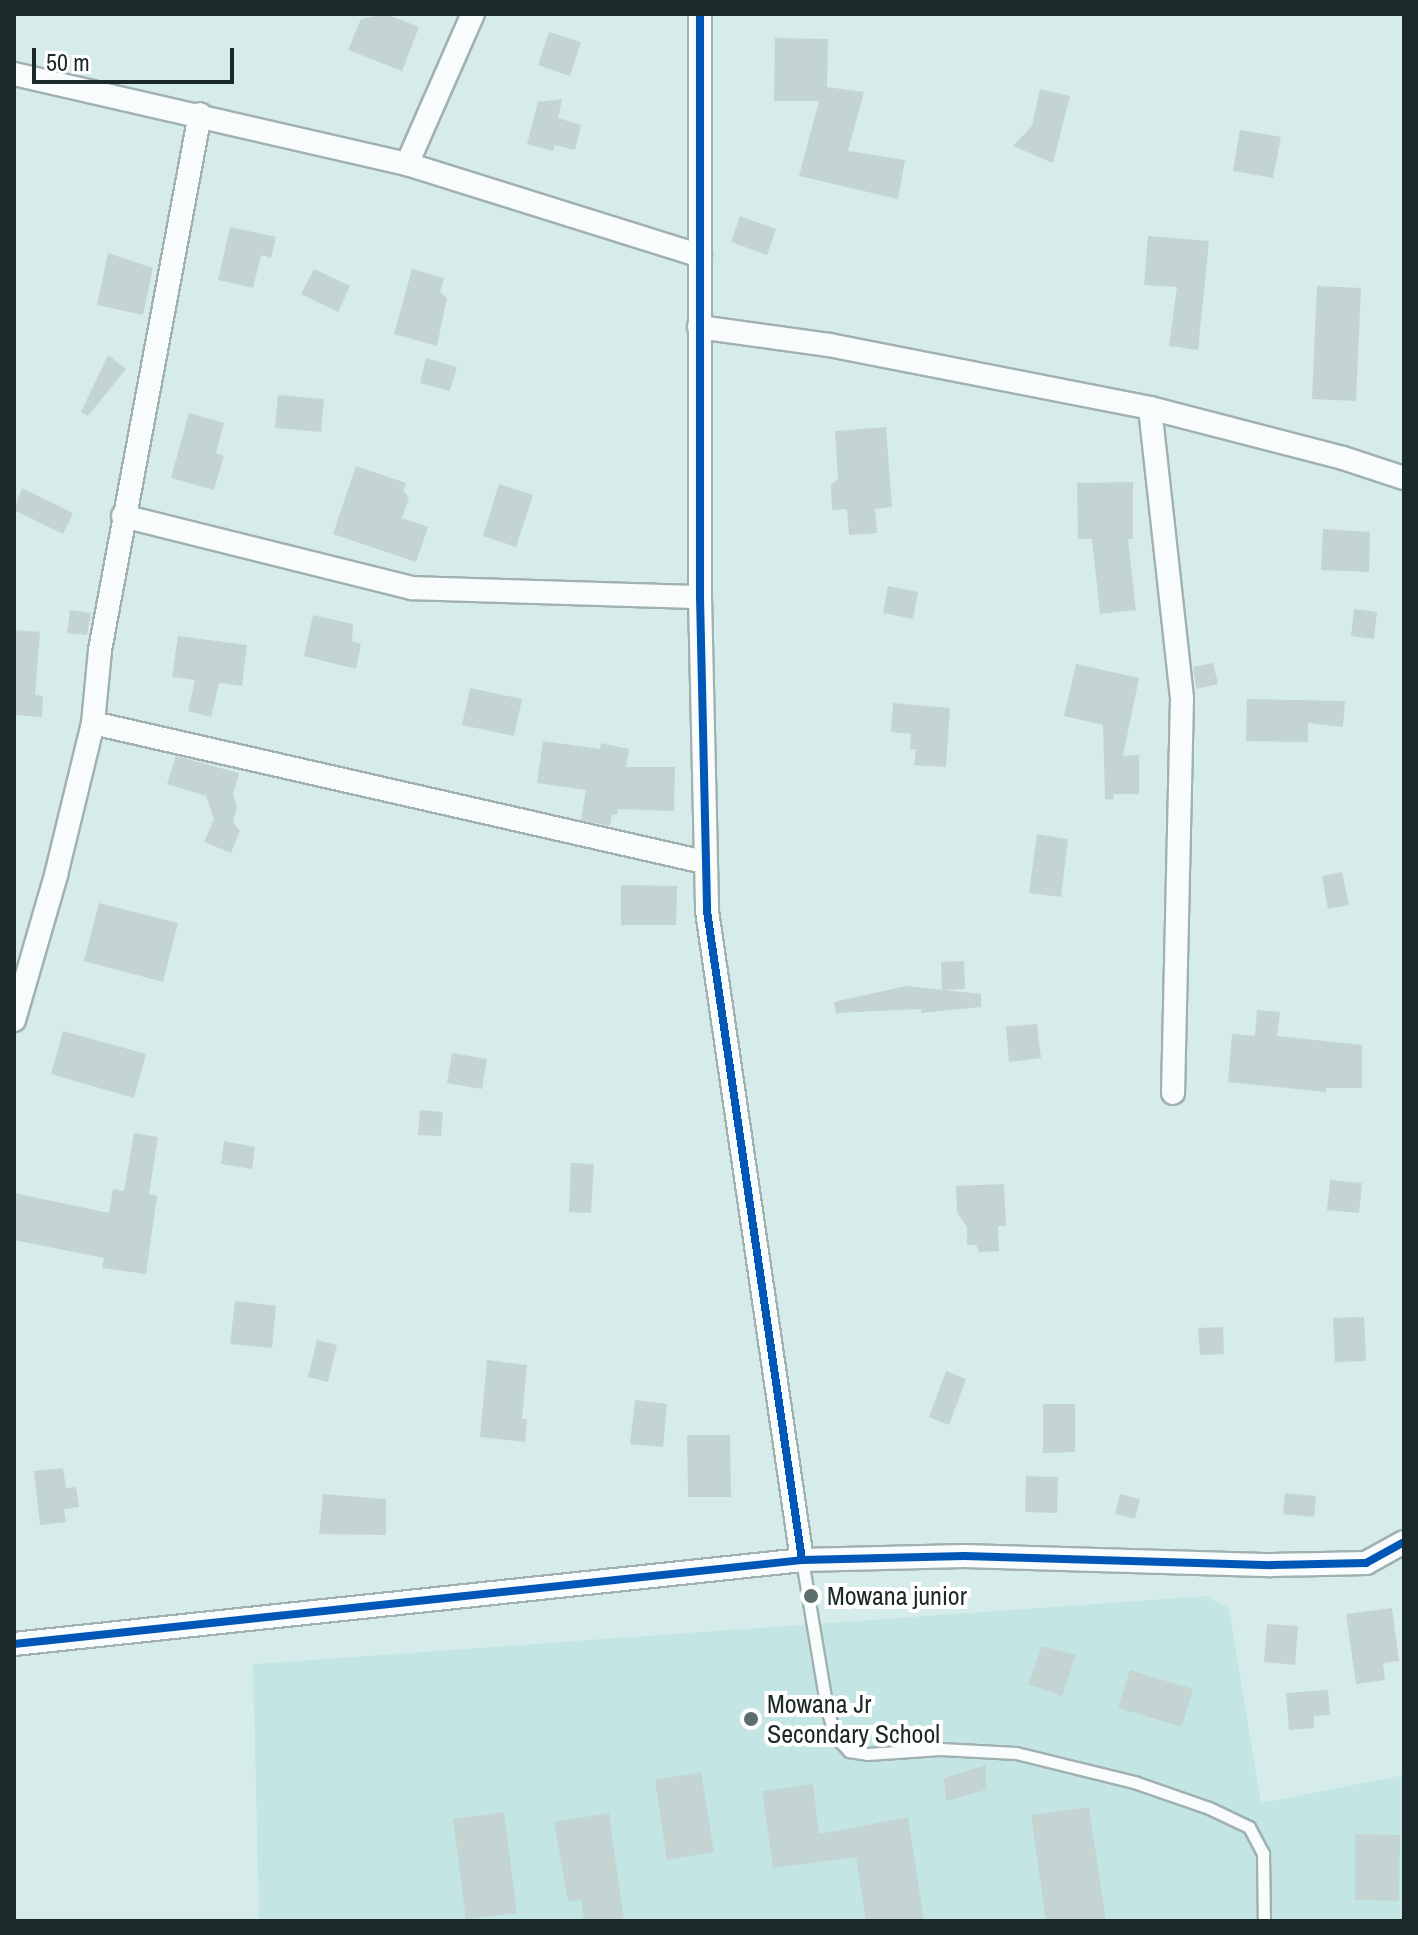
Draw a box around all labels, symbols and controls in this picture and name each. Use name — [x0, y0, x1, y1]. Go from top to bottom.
scale bar — [36, 32, 238, 82]
text: 50 m — [46, 46, 90, 78]
place label: Mowana junior — [827, 1580, 967, 1612]
marker: Mowana junior — [802, 1587, 820, 1605]
place label: Mowana Jr Secondary School — [767, 1688, 940, 1750]
marker: Mowana Jr Secondary School — [742, 1710, 760, 1728]

